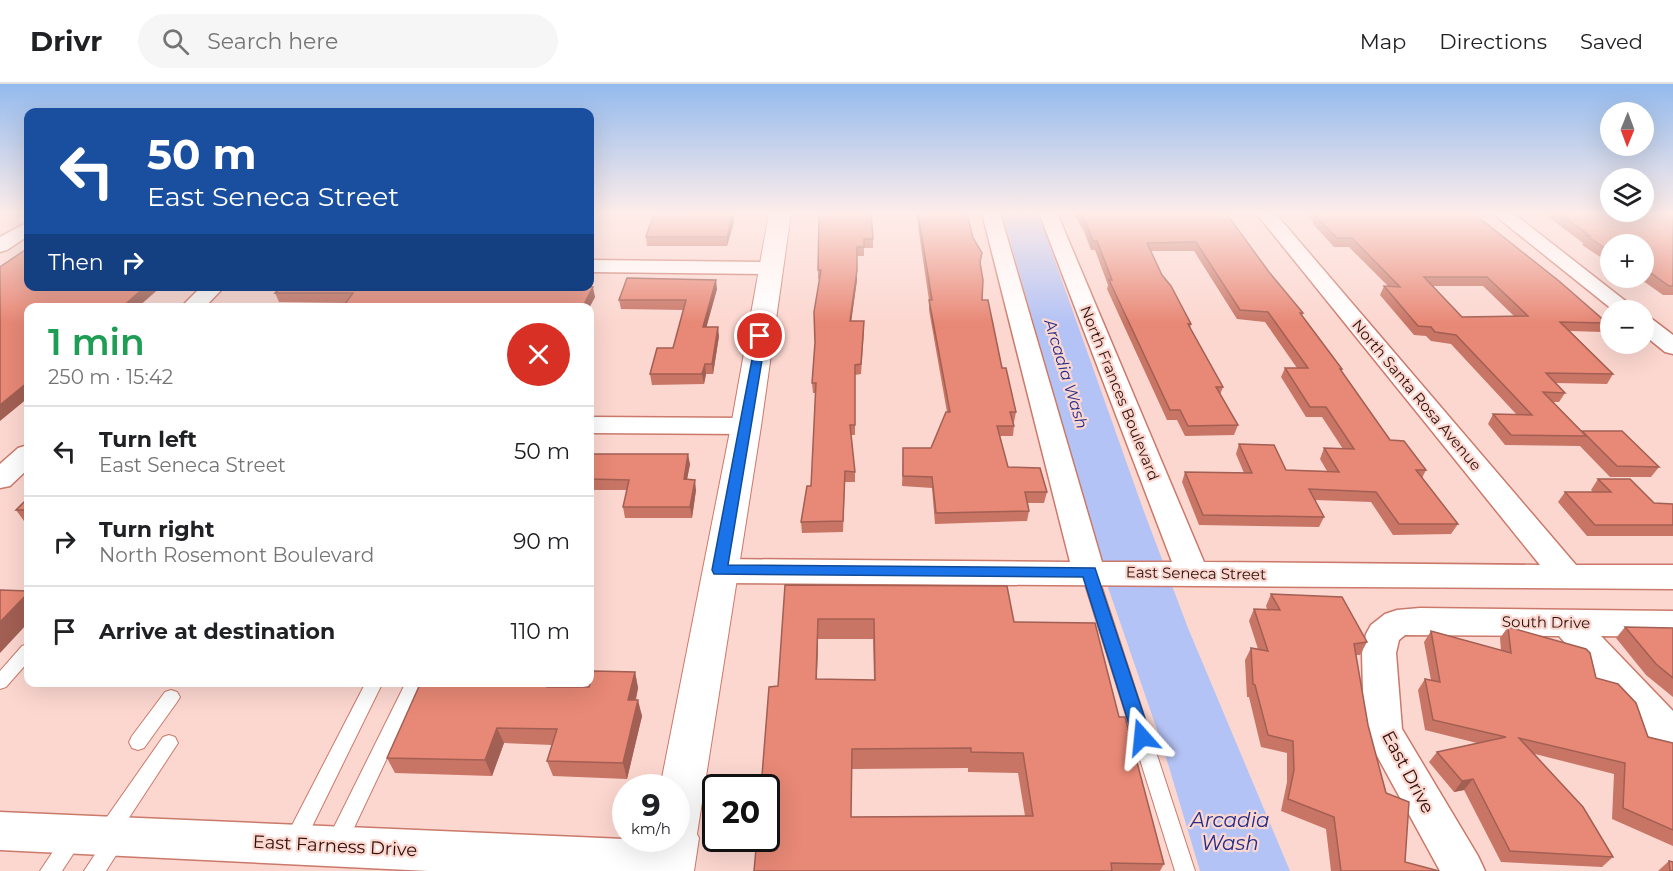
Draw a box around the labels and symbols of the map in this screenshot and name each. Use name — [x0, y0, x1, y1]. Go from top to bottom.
north arrow — [1600, 102, 1654, 156]
street label: North Frances Boulevard — [1076, 303, 1164, 483]
pin — [734, 310, 785, 361]
street label: North Santa Rosa Avenue — [1348, 315, 1486, 475]
water label: Arcadia Wash — [1040, 316, 1092, 431]
street label: East Seneca Street — [1126, 562, 1266, 584]
street label: South Drive — [1502, 612, 1590, 632]
position arrow — [1110, 705, 1174, 769]
street label: East Drive — [1377, 727, 1439, 817]
speed limit sign: 20 — [702, 774, 780, 852]
water label: Arcadia Wash — [1189, 808, 1270, 855]
street label: East Farness Drive — [252, 831, 418, 861]

